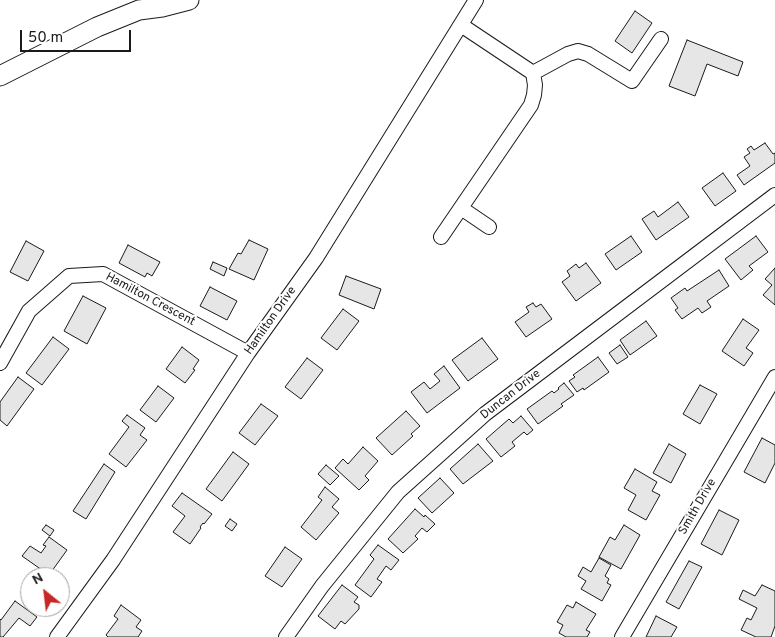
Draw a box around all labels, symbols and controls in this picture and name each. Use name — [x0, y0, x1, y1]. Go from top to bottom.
scale bar — [22, 20, 134, 52]
text: 50 m — [28, 29, 63, 48]
street label: Hamilton Crescent — [103, 270, 197, 330]
street label: Hamilton Drive — [242, 284, 300, 358]
street label: Duncan Drive — [478, 367, 544, 423]
street label: Smith Drive — [676, 476, 720, 538]
north arrow — [20, 567, 70, 617]
text: N — [29, 569, 46, 589]

